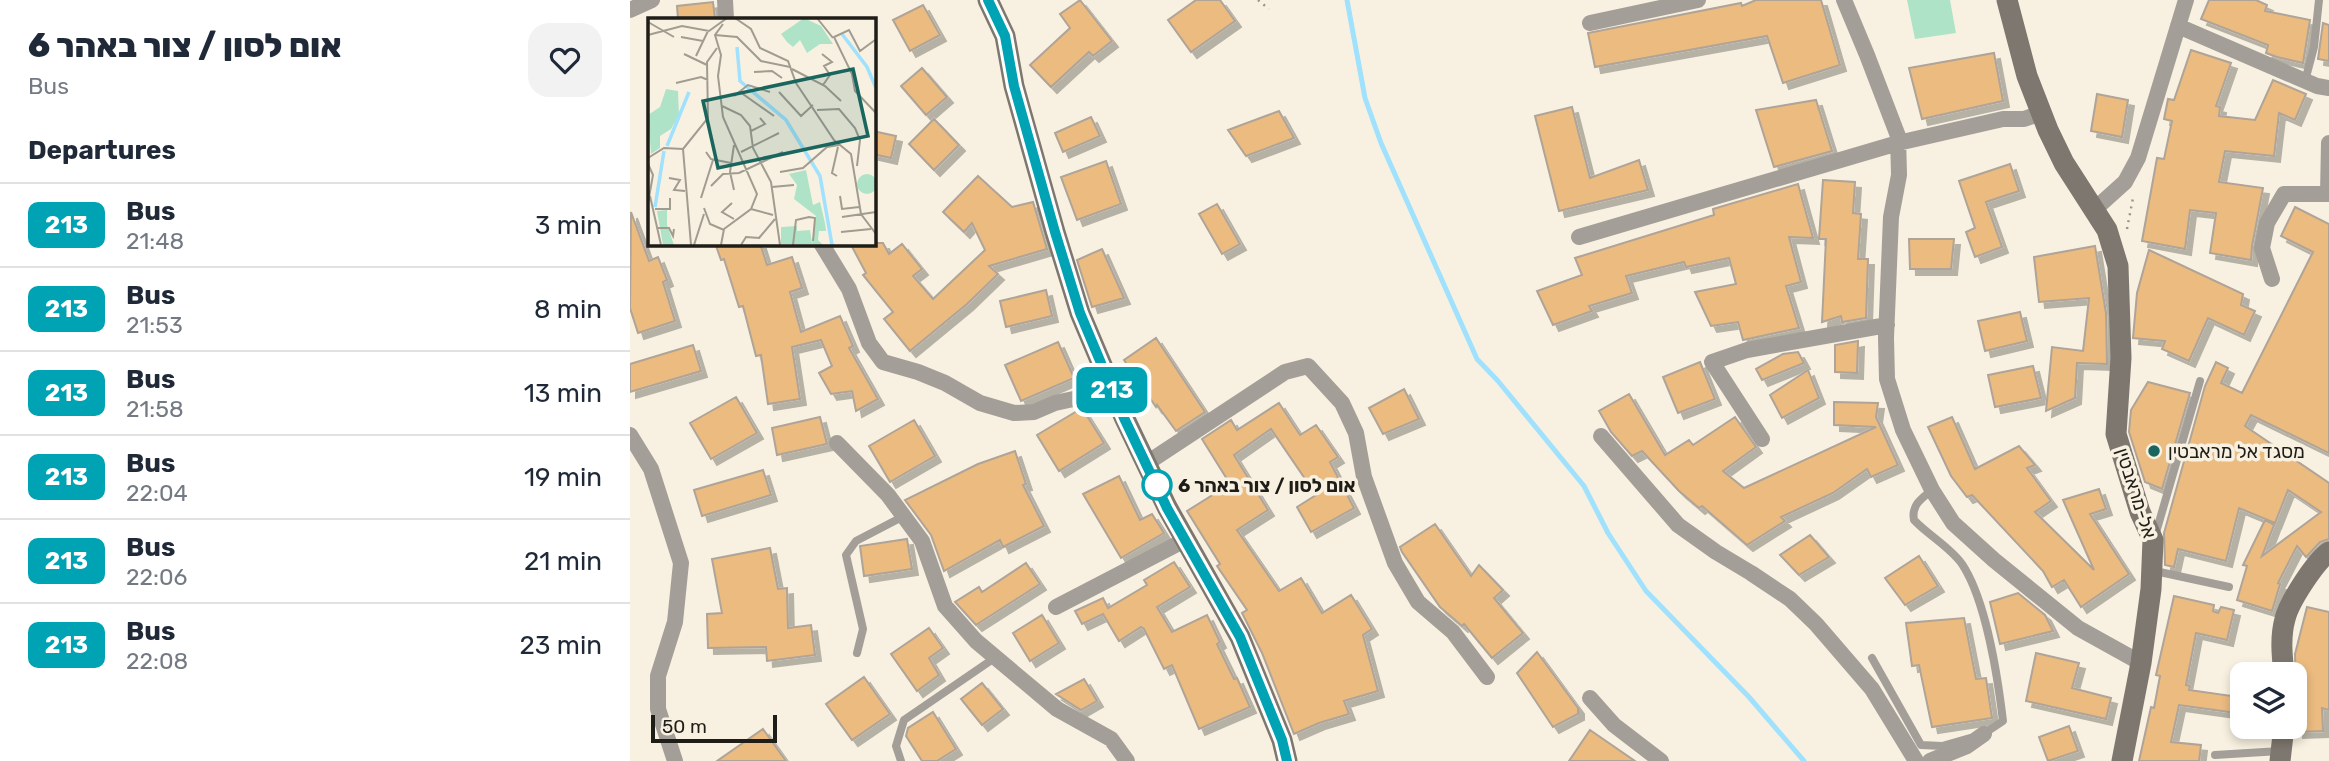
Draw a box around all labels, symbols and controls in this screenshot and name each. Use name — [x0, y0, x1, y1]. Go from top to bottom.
inset map — [648, 18, 875, 245]
button: heart — [528, 23, 602, 97]
text: אום לסון / צור באהר 6 — [28, 26, 342, 65]
text: Bus — [28, 72, 69, 100]
text: Departures — [28, 135, 176, 166]
text: Bus — [126, 196, 175, 227]
text: 3 min — [535, 210, 602, 241]
text: 213 — [45, 211, 88, 239]
text: 21:48 — [126, 227, 184, 255]
text: Bus — [126, 280, 175, 311]
text: 8 min — [534, 294, 602, 325]
text: 213 — [45, 295, 88, 323]
text: 21:53 — [126, 311, 183, 339]
text: Bus — [126, 364, 175, 395]
line badge: 213 — [1072, 367, 1152, 413]
text: 213 — [1090, 376, 1134, 404]
text: 13 min — [524, 378, 602, 409]
text: 213 — [45, 379, 88, 407]
text: 21:58 — [126, 395, 184, 423]
place label: מסגד אל מראבטין — [2168, 440, 2305, 463]
marker: מסגד אל מראבטין — [2146, 443, 2162, 459]
street label: אל-מראבטין — [2111, 445, 2161, 541]
text: Bus — [126, 448, 175, 479]
text: 19 min — [524, 462, 602, 493]
text: 213 — [45, 463, 88, 491]
marker: אום לסון / צור באהר 6 — [1142, 470, 1172, 500]
place label: אום לסון / צור באהר 6 — [1178, 474, 1355, 497]
text: 22:04 — [126, 479, 188, 507]
text: Bus — [126, 532, 175, 563]
text: 21 min — [524, 546, 602, 577]
text: 213 — [45, 547, 88, 575]
text: 22:06 — [126, 563, 187, 591]
text: Bus — [126, 616, 175, 647]
text: 23 min — [520, 630, 602, 661]
text: 213 — [45, 631, 88, 659]
text: 22:08 — [126, 647, 188, 675]
map controls — [2230, 662, 2307, 739]
button: layers — [2230, 662, 2307, 739]
scale bar — [651, 712, 777, 744]
text: 50 m — [662, 715, 707, 738]

